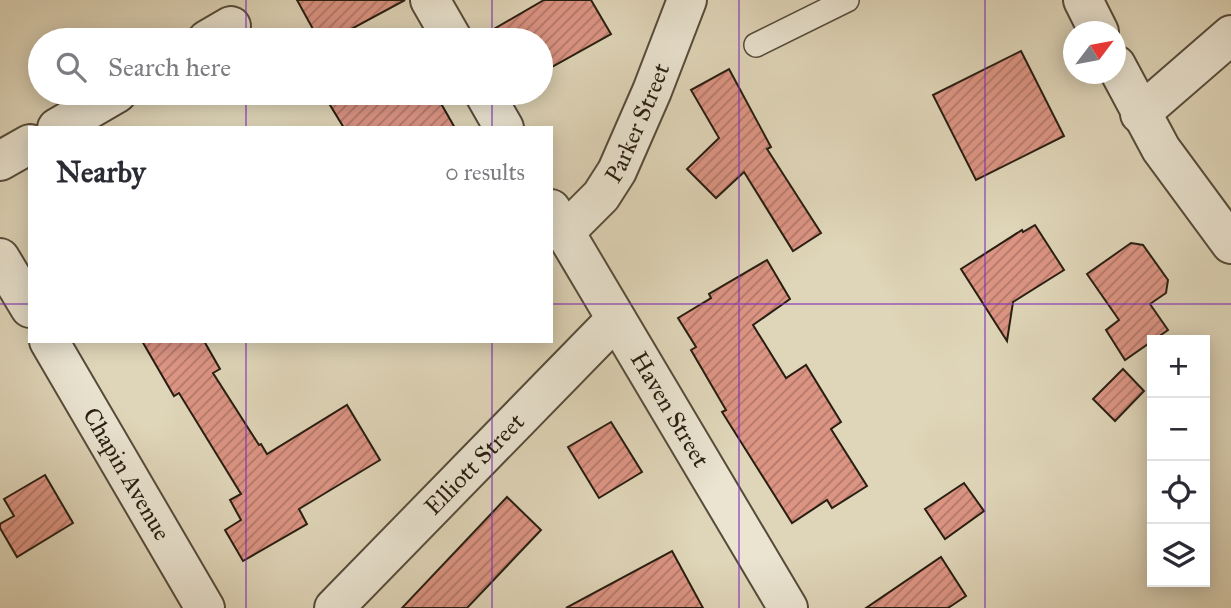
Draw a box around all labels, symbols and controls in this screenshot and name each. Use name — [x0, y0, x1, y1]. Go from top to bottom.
north arrow — [1063, 21, 1126, 84]
search box — [28, 28, 553, 105]
icon: search — [52, 48, 90, 86]
text: Search here — [108, 51, 231, 83]
street label: Parker Street — [598, 58, 676, 188]
text: Nearby — [56, 154, 146, 190]
text: 0 results — [445, 158, 525, 186]
map controls — [1147, 335, 1210, 587]
button: + — [1147, 335, 1210, 398]
street label: Haven Street — [624, 346, 716, 473]
button: − — [1147, 398, 1210, 461]
street label: Chapin Avenue — [76, 402, 177, 546]
street label: Elliott Street — [418, 406, 531, 521]
button: locate — [1147, 461, 1210, 524]
button: layers — [1147, 524, 1210, 587]

